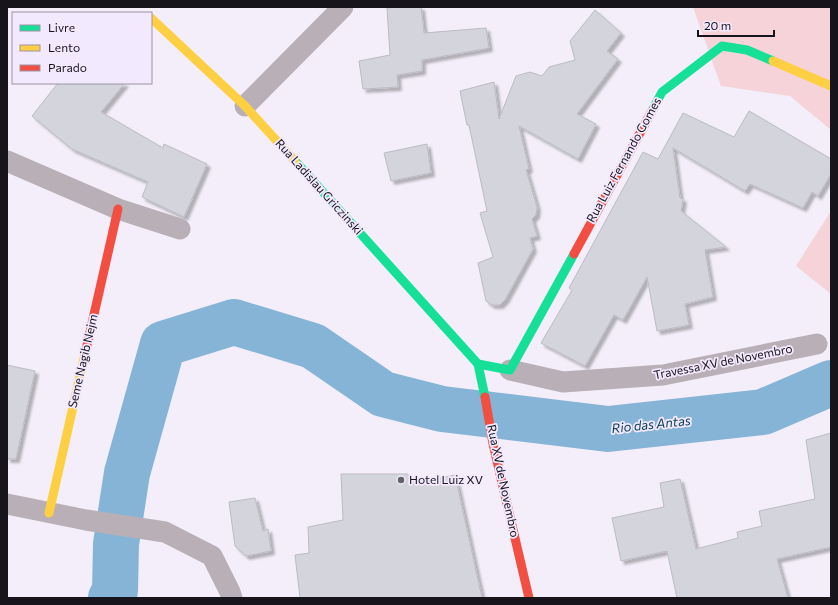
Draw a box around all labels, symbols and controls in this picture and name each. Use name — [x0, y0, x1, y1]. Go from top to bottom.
legend — [12, 12, 152, 84]
scale bar — [698, 12, 774, 38]
text: 20 m — [704, 18, 731, 32]
text: Livre — [48, 20, 75, 34]
text: Lento — [48, 40, 80, 54]
text: Parado — [48, 60, 87, 74]
street label: Rua Luiz Fernando Gomes — [583, 95, 663, 224]
street label: Rua Ladislau Griczinski — [273, 136, 366, 237]
street label: Seme Nagib Nejm — [64, 313, 100, 409]
street label: Travessa XV de Novembro — [652, 341, 793, 381]
water label: Rio das Antas — [611, 412, 691, 436]
street label: Rua XV de Novembro — [485, 423, 523, 539]
place label: Hotel Luiz XV — [409, 472, 483, 486]
marker: Hotel Luiz XV — [396, 475, 406, 485]

